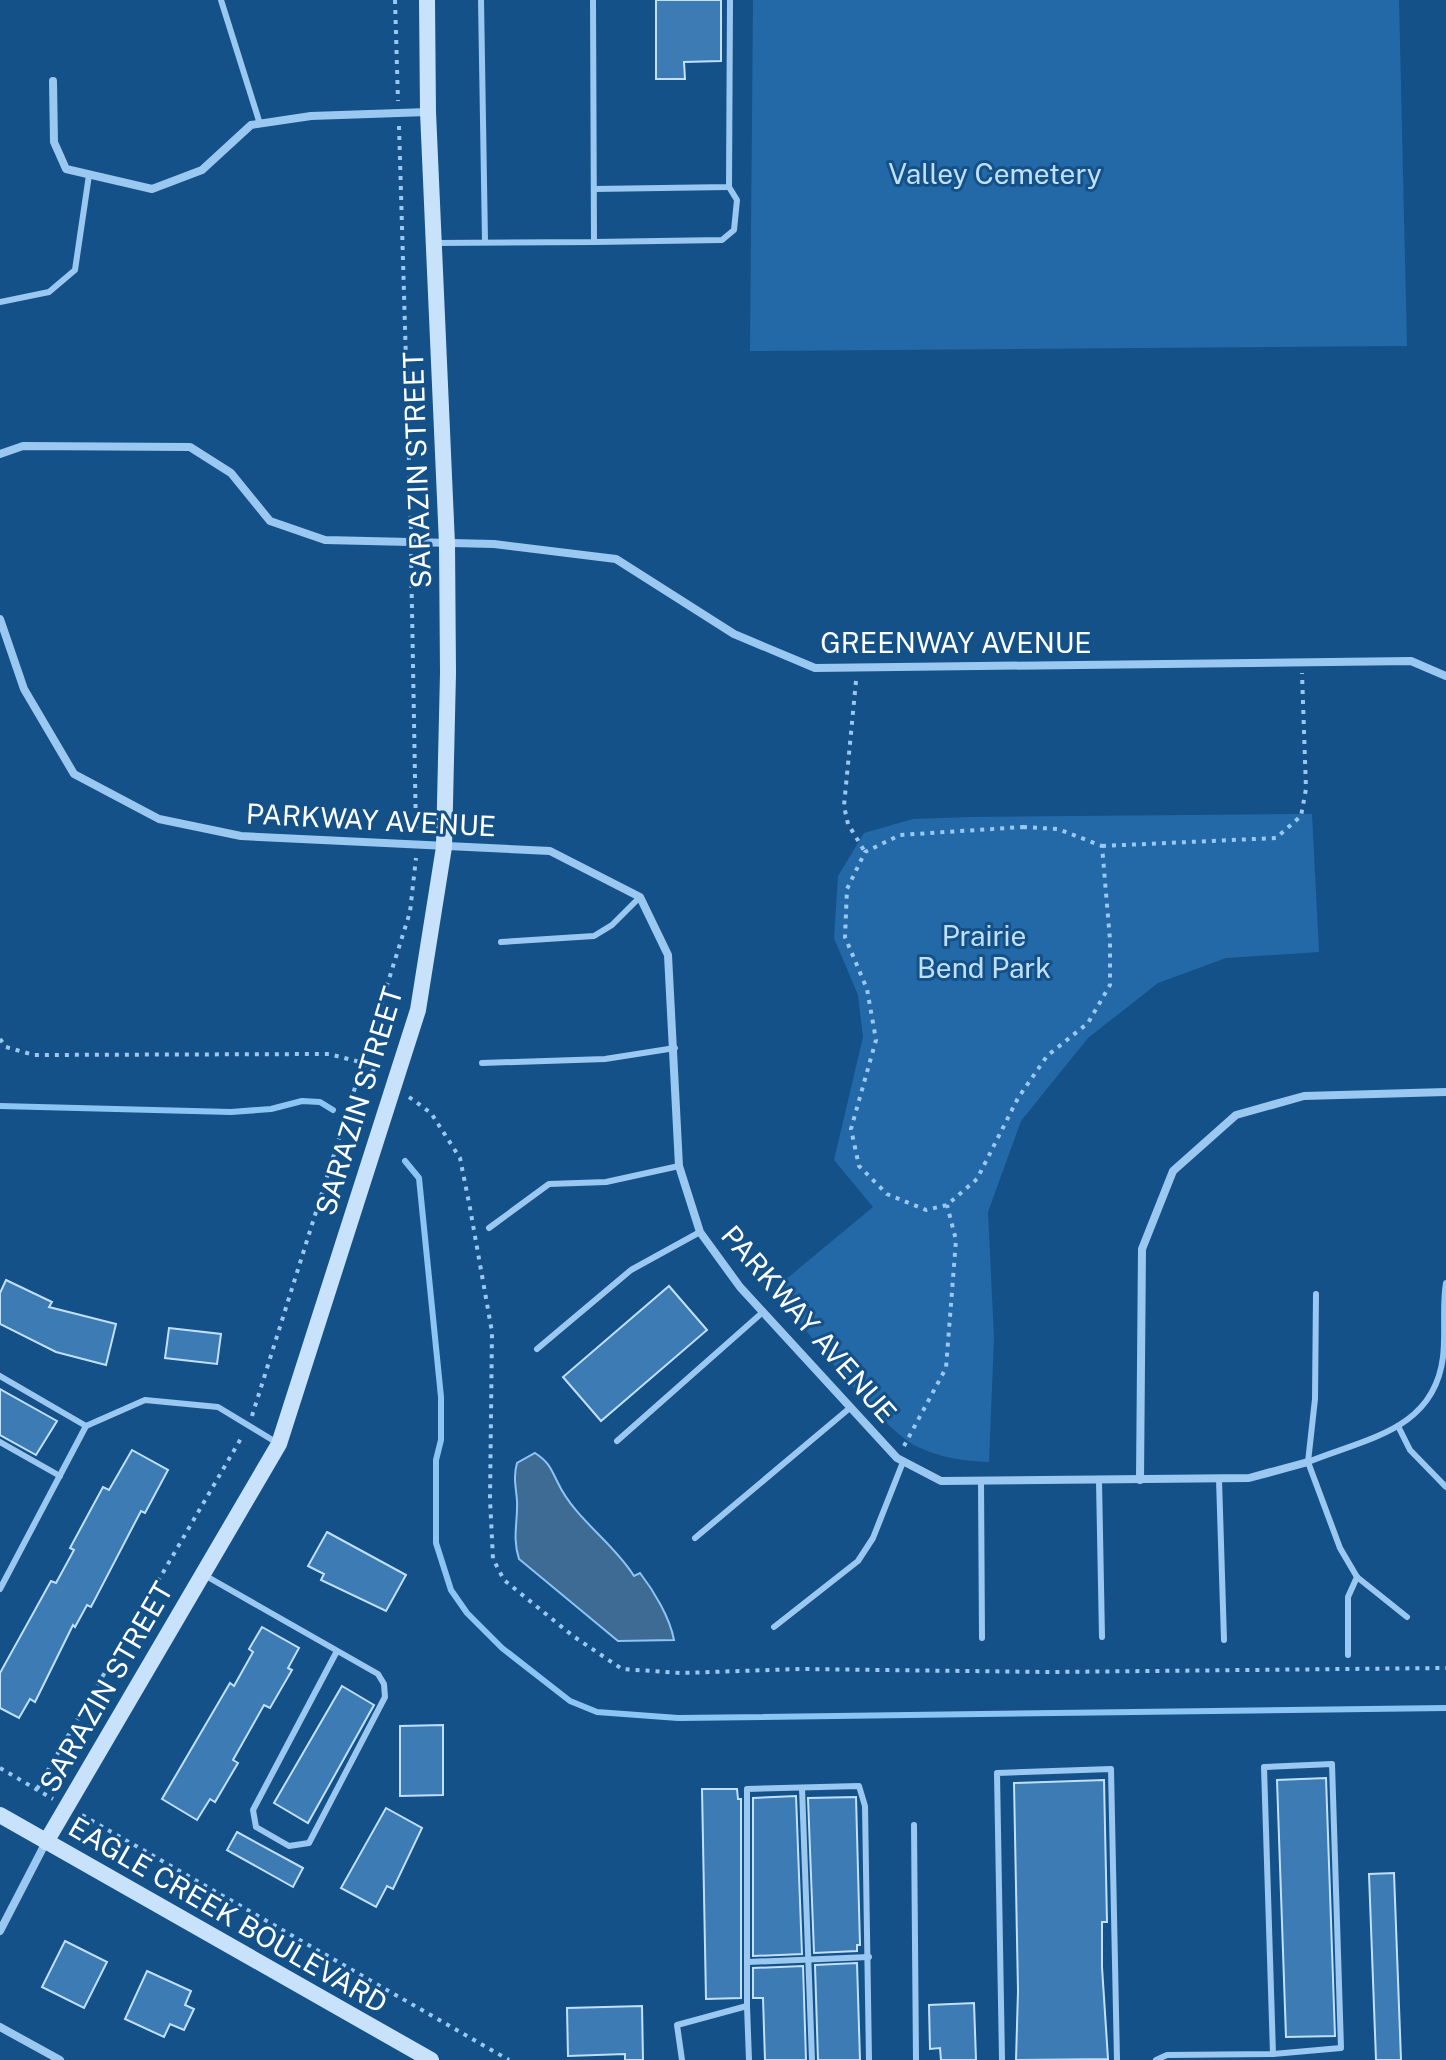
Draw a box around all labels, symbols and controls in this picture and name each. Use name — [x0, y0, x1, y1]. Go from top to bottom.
park label: Valley Cemetery — [888, 157, 1102, 190]
street label: SARAZIN STREET — [396, 351, 437, 589]
street label: GREENWAY AVENUE — [820, 626, 1092, 659]
street label: PARKWAY AVENUE — [245, 796, 497, 843]
park label: Prairie Bend Park — [917, 919, 1051, 984]
street label: SARAZIN STREET — [308, 983, 409, 1219]
street label: PARKWAY AVENUE — [715, 1218, 904, 1429]
street label: SARAZIN STREET — [32, 1576, 179, 1798]
street label: EAGLE CREEK BOULEVARD — [63, 1810, 393, 2019]

